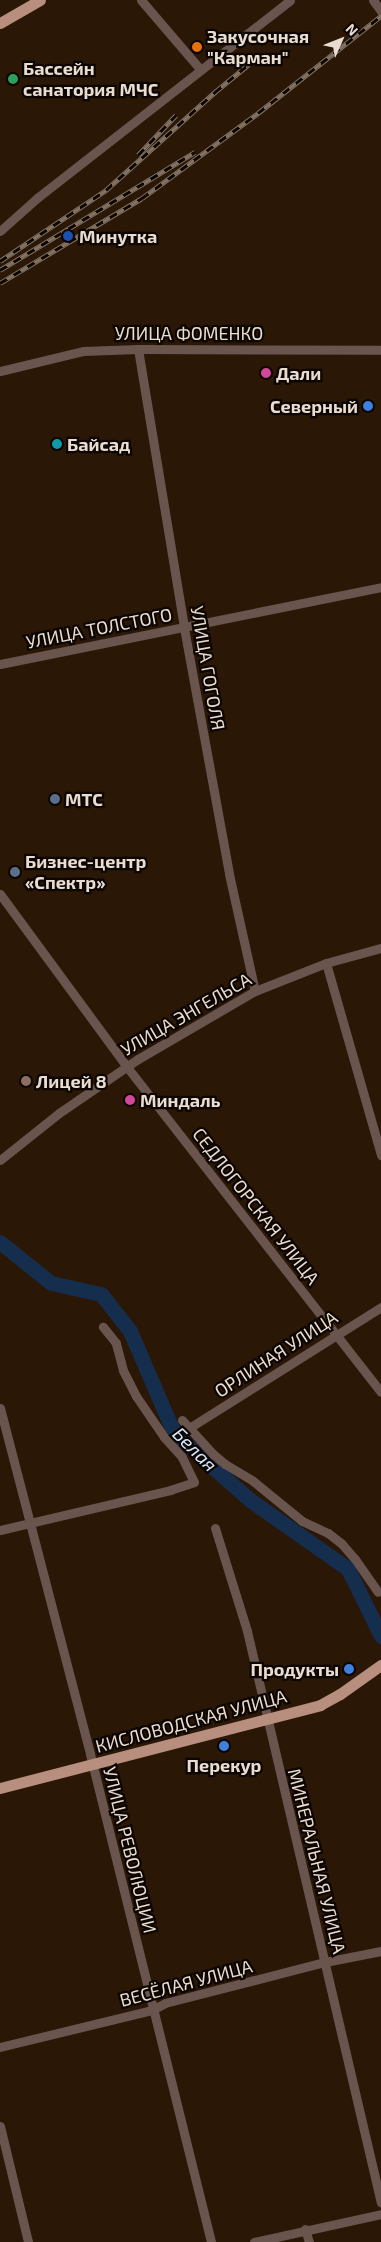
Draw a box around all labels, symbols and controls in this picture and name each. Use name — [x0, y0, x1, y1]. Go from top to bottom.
north arrow — [316, 15, 366, 65]
text: N — [343, 20, 362, 39]
place label: Закусочная "Карман" — [207, 26, 309, 68]
marker: Закусочная "Карман" — [191, 41, 203, 53]
place label: Бассейн санатория МЧС — [23, 58, 158, 100]
marker: Бассейн санатория МЧС — [7, 73, 19, 85]
place label: Минутка — [79, 225, 157, 247]
marker: Минутка — [61, 229, 75, 243]
street label: УЛИЦА ФОМЕНКО — [115, 322, 263, 344]
place label: Дали — [276, 362, 321, 384]
marker: Дали — [260, 367, 272, 379]
place label: Северный — [270, 395, 358, 417]
marker: Северный — [362, 400, 374, 412]
place label: Байсад — [67, 433, 130, 455]
marker: Байсад — [51, 438, 63, 450]
street label: УЛИЦА ТОЛСТОГО — [24, 603, 174, 653]
street label: УЛИЦА ГОГОЛЯ — [186, 604, 230, 732]
place label: МТС — [65, 788, 103, 810]
marker: МТС — [49, 793, 61, 805]
place label: Бизнес-центр «Спектр» — [25, 851, 146, 894]
marker: Бизнес-центр «Спектр» — [9, 866, 21, 878]
street label: УЛИЦА ЭНГЕЛЬСА — [117, 968, 255, 1060]
place label: Лицей 8 — [36, 1070, 107, 1092]
marker: Лицей 8 — [20, 1075, 32, 1087]
place label: Миндаль — [140, 1089, 220, 1111]
marker: Миндаль — [124, 1094, 136, 1106]
street label: СЕДЛОГОРСКАЯ УЛИЦА — [188, 1123, 324, 1289]
street label: ОРЛИНАЯ УЛИЦА — [210, 1306, 342, 1402]
water label: Белая — [168, 1422, 222, 1476]
place label: Продукты — [251, 1658, 339, 1680]
marker: Продукты — [343, 1663, 355, 1675]
street label: КИСЛОВОДСКАЯ УЛИЦА — [93, 1685, 289, 1757]
marker: Перекур — [218, 1740, 230, 1752]
place label: Перекур — [187, 1754, 261, 1776]
street label: УЛИЦА РЕВОЛЮЦИИ — [99, 1765, 161, 1935]
street label: МИНЕРАЛЬНАЯ УЛИЦА — [284, 1766, 350, 1956]
street label: ВЕСЁЛАЯ УЛИЦА — [117, 1955, 255, 2011]

